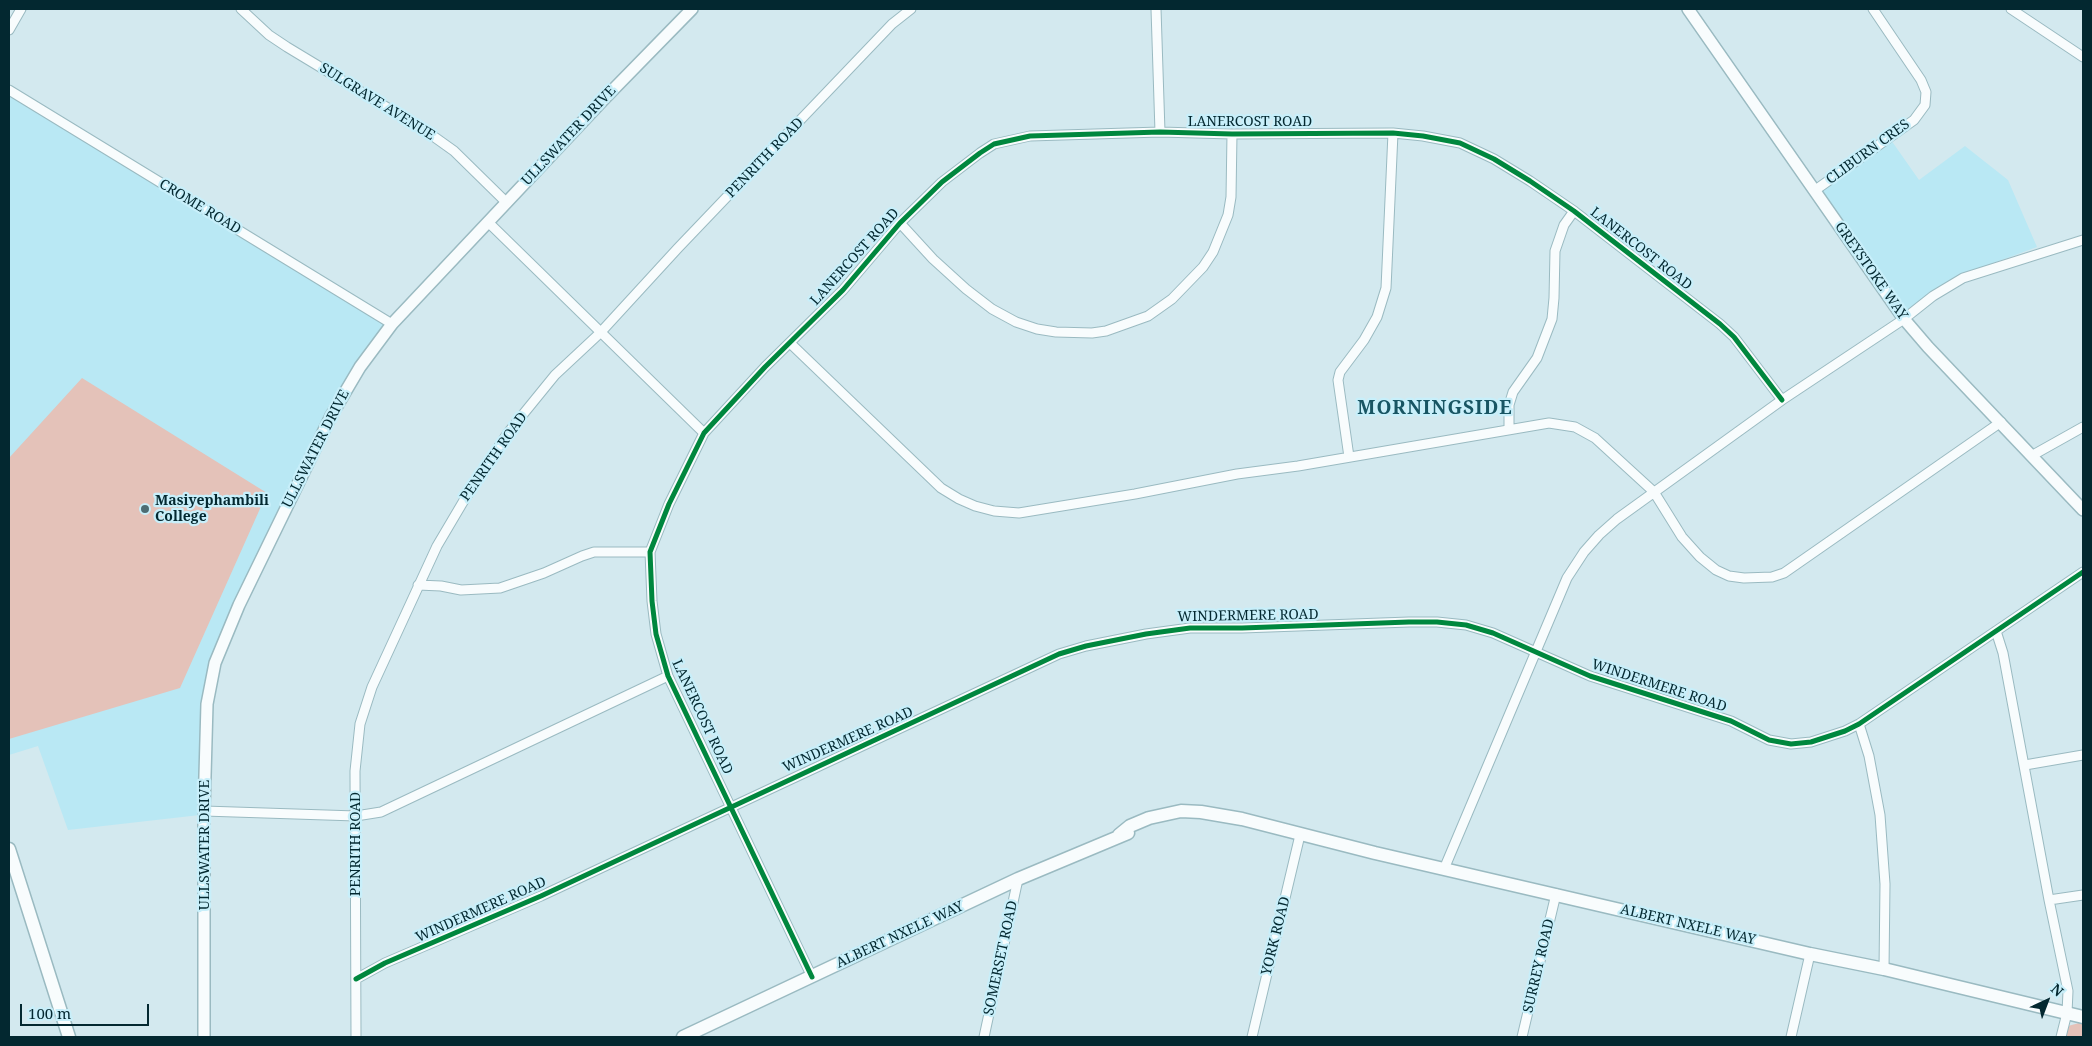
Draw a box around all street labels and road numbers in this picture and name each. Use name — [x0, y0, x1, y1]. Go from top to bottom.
street label: SULGRAVE AVENUE — [316, 60, 438, 144]
street label: ULLSWATER DRIVE — [518, 83, 620, 189]
street label: LANERCOST ROAD — [1188, 114, 1312, 130]
street label: PENRITH ROAD — [723, 115, 807, 201]
street label: CLIBURN CRES — [1823, 116, 1913, 188]
street label: CROME ROAD — [156, 176, 244, 238]
street label: LANERCOST ROAD — [1587, 204, 1695, 294]
street label: LANERCOST ROAD — [807, 205, 903, 309]
street label: GREYSTOKE WAY — [1831, 219, 1911, 323]
street label: ULLSWATER DRIVE — [279, 387, 353, 511]
street label: PENRITH ROAD — [457, 409, 531, 505]
street label: WINDERMERE ROAD — [1177, 606, 1319, 626]
street label: WINDERMERE ROAD — [1589, 656, 1729, 716]
street label: LANERCOST ROAD — [668, 657, 736, 777]
street label: WINDERMERE ROAD — [780, 704, 916, 776]
street label: ULLSWATER DRIVE — [197, 780, 213, 910]
street label: PENRITH ROAD — [348, 792, 364, 896]
street label: WINDERMERE ROAD — [413, 874, 549, 946]
street label: YORK ROAD — [1258, 895, 1294, 977]
street label: ALBERT NXELE WAY — [834, 898, 966, 972]
street label: SOMERSET ROAD — [981, 899, 1021, 1017]
street label: ALBERT NXELE WAY — [1619, 901, 1757, 949]
street label: SURREY ROAD — [1520, 917, 1558, 1015]

